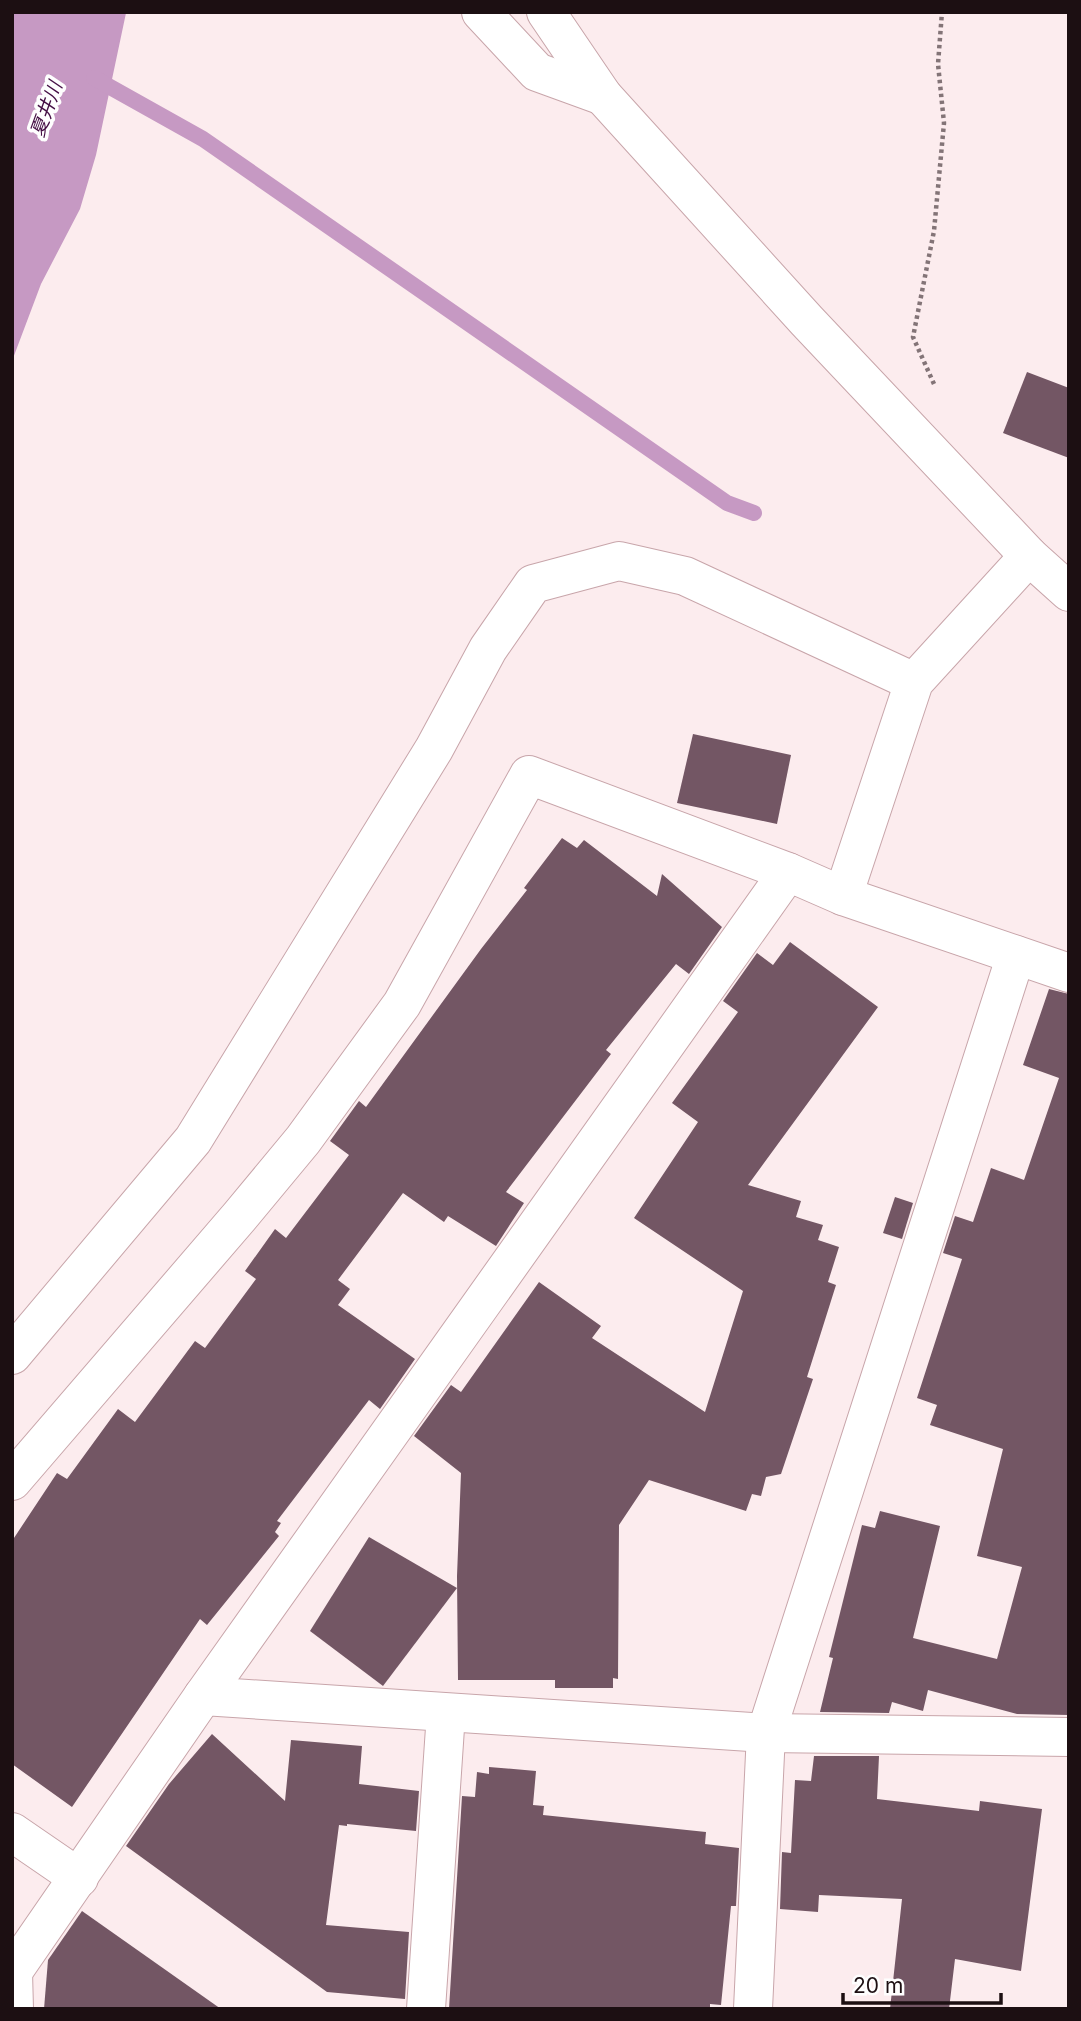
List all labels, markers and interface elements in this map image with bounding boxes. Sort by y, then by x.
water label: 夏井川 [26,77,68,140]
scale bar [843,1962,1000,2006]
text: 20 m [853,1973,903,1998]

